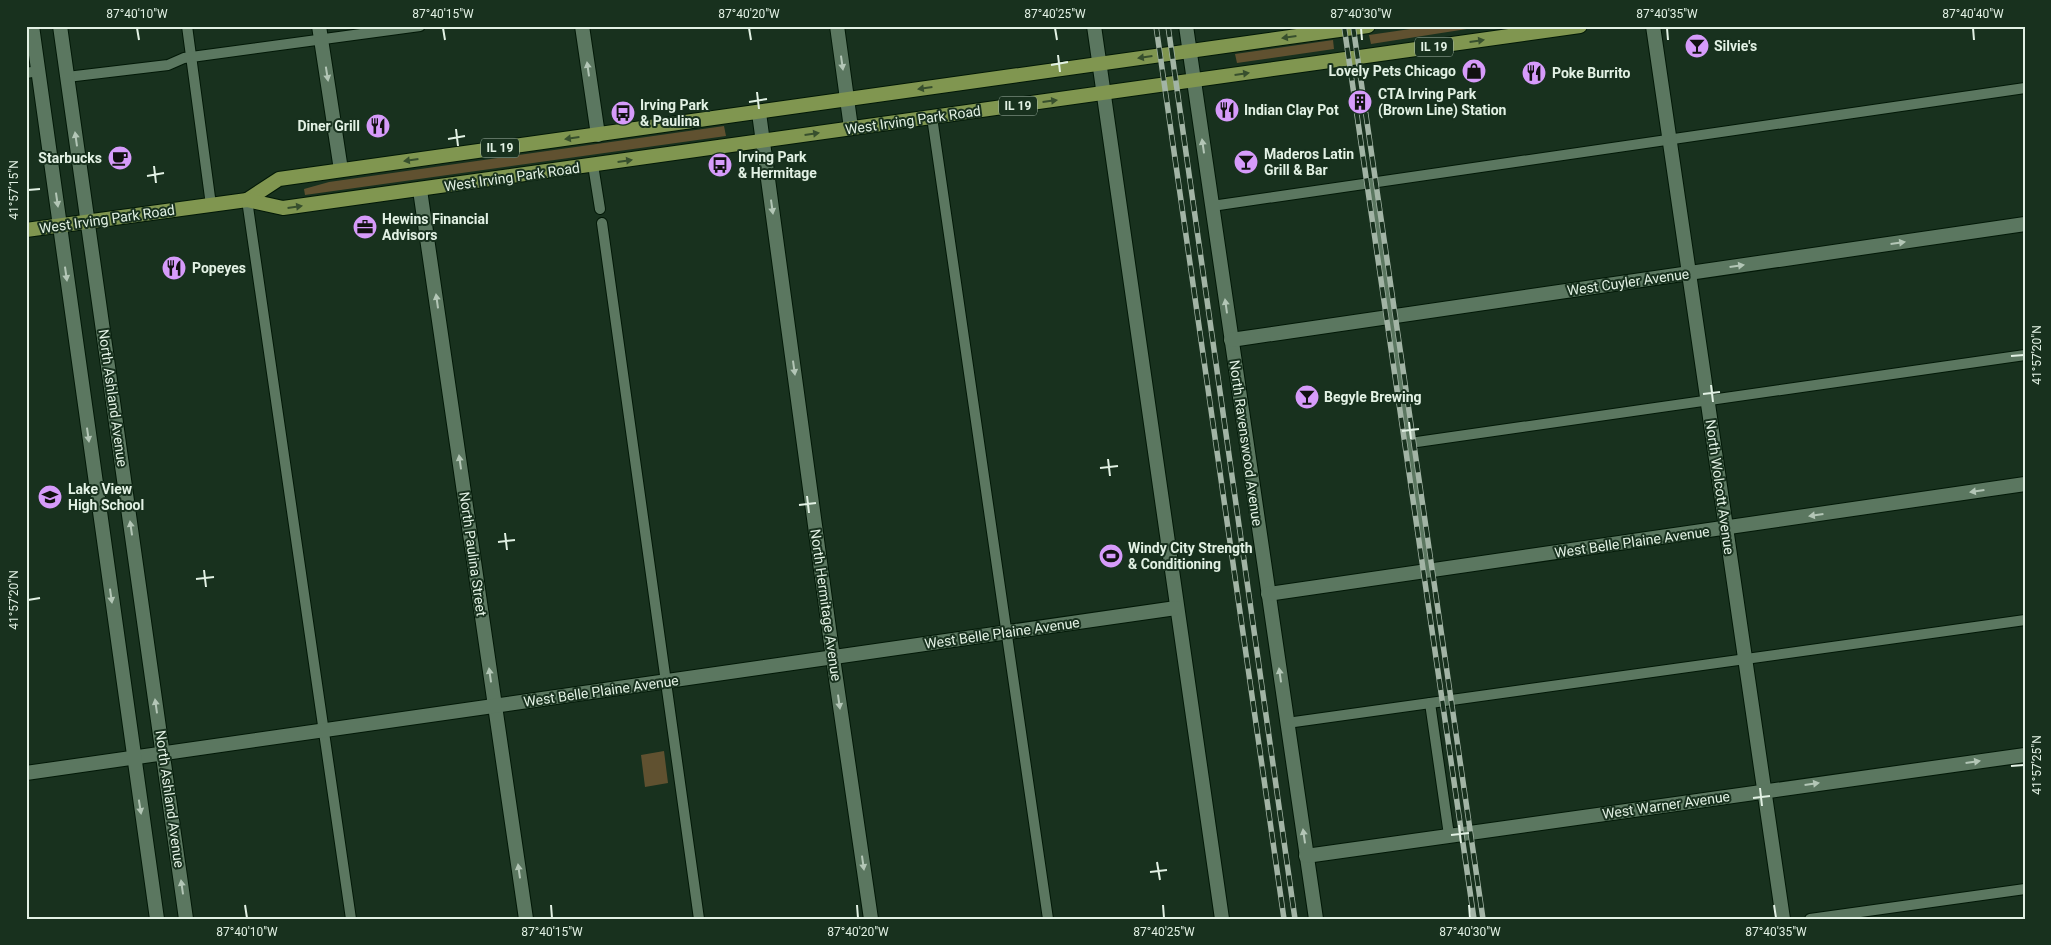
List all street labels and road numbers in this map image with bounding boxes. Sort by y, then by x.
road number: IL 19 [1415,38,1453,56]
road number: IL 19 [999,96,1037,115]
street label: West Irving Park Road [844,103,982,137]
road number: IL 19 [481,138,519,158]
street label: West Irving Park Road [443,160,581,194]
street label: West Irving Park Road [38,202,176,236]
street label: West Cuyler Avenue [1566,266,1690,298]
street label: North Ashland Avenue [95,328,131,468]
street label: North Ravenswood Avenue [1226,359,1266,527]
street label: North Wolcott Avenue [1703,418,1737,556]
street label: North Paulina Street [456,491,490,618]
street label: West Belle Plaine Avenue [1553,523,1711,561]
street label: North Hermitage Avenue [807,528,845,682]
street label: West Belle Plaine Avenue [923,614,1081,652]
street label: West Belle Plaine Avenue [522,672,680,710]
street label: North Ashland Avenue [152,729,188,869]
street label: West Warner Avenue [1601,788,1731,822]

